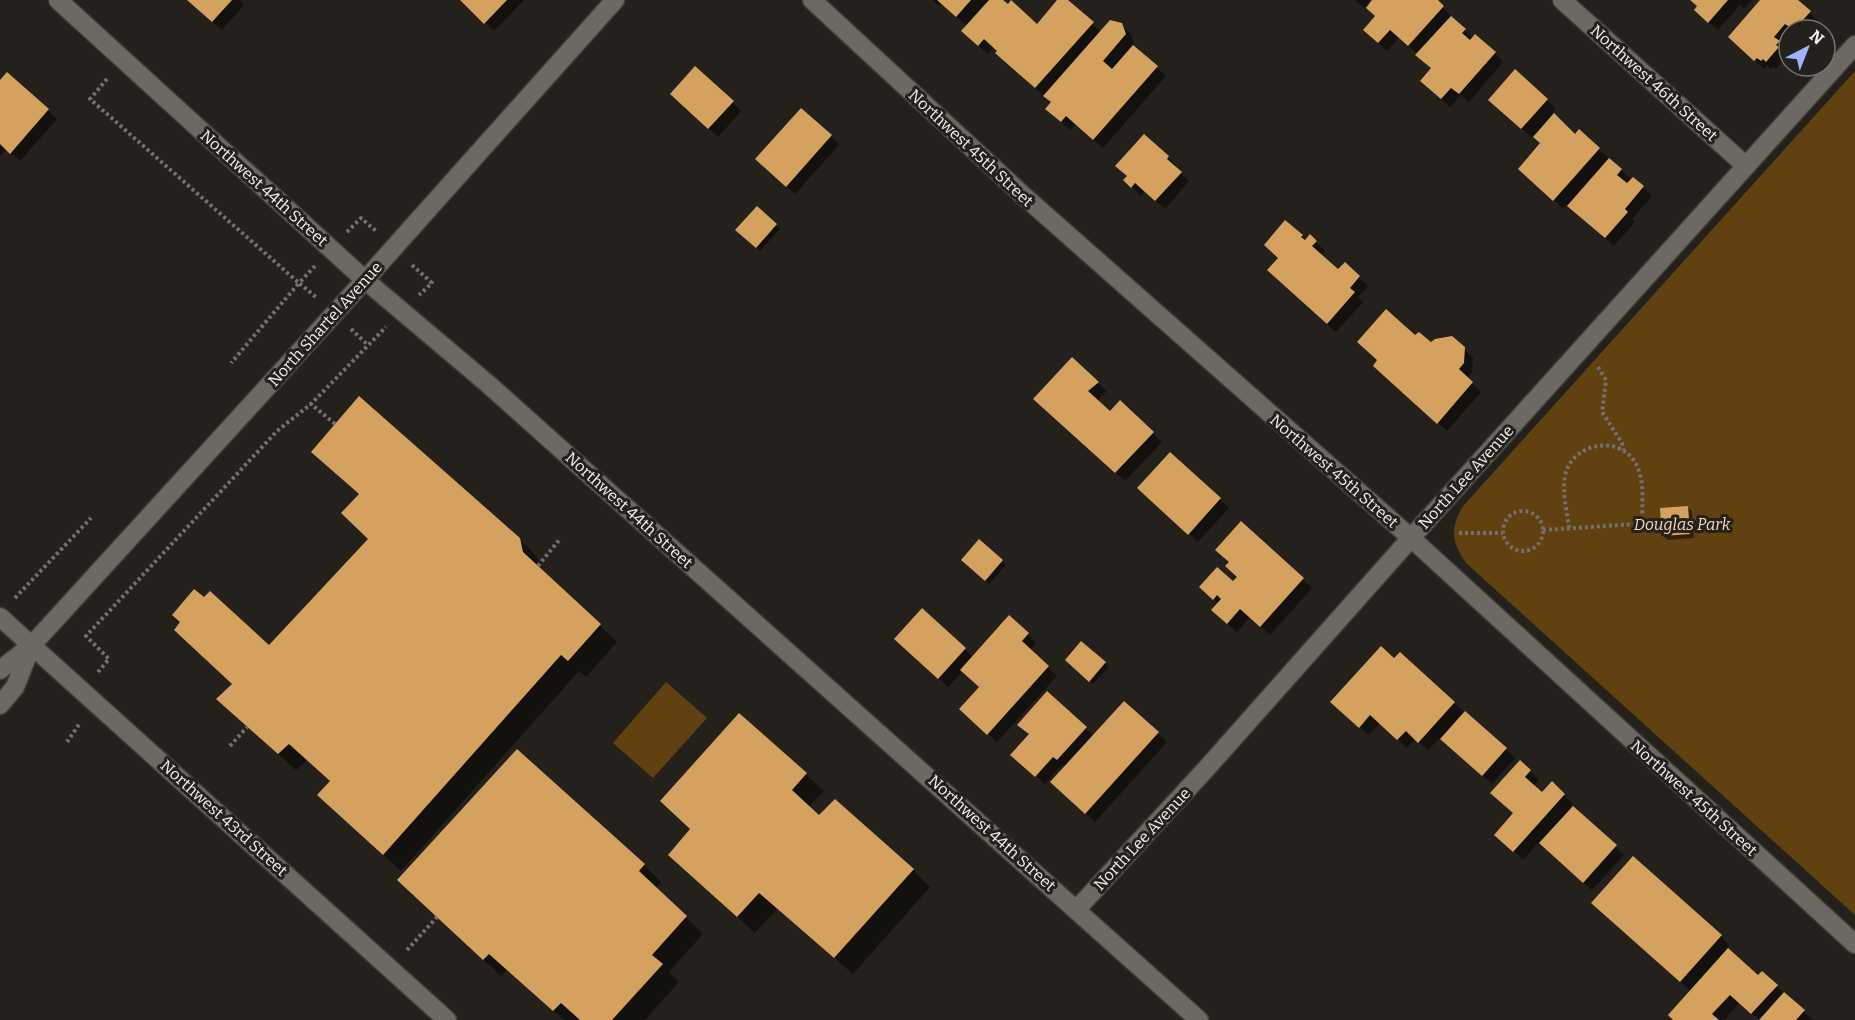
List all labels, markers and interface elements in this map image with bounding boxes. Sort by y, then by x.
north arrow [1777,18,1837,78]
street label: Northwest 46th Street [1587,21,1722,145]
text: N [1806,26,1828,48]
street label: Northwest 45th Street [905,85,1037,211]
street label: Northwest 44th Street [197,126,332,250]
street label: North Shartel Avenue [264,258,386,390]
street label: Northwest 45th Street [1266,410,1402,532]
street label: North Lee Avenue [1414,421,1518,533]
street label: Northwest 44th Street [562,448,697,572]
park label: Douglas Park [1634,515,1731,534]
street label: Northwest 45th Street [1627,736,1761,860]
street label: Northwest 43rd Street [157,756,292,880]
street label: Northwest 44th Street [925,771,1060,895]
street label: North Lee Avenue [1090,784,1194,894]

